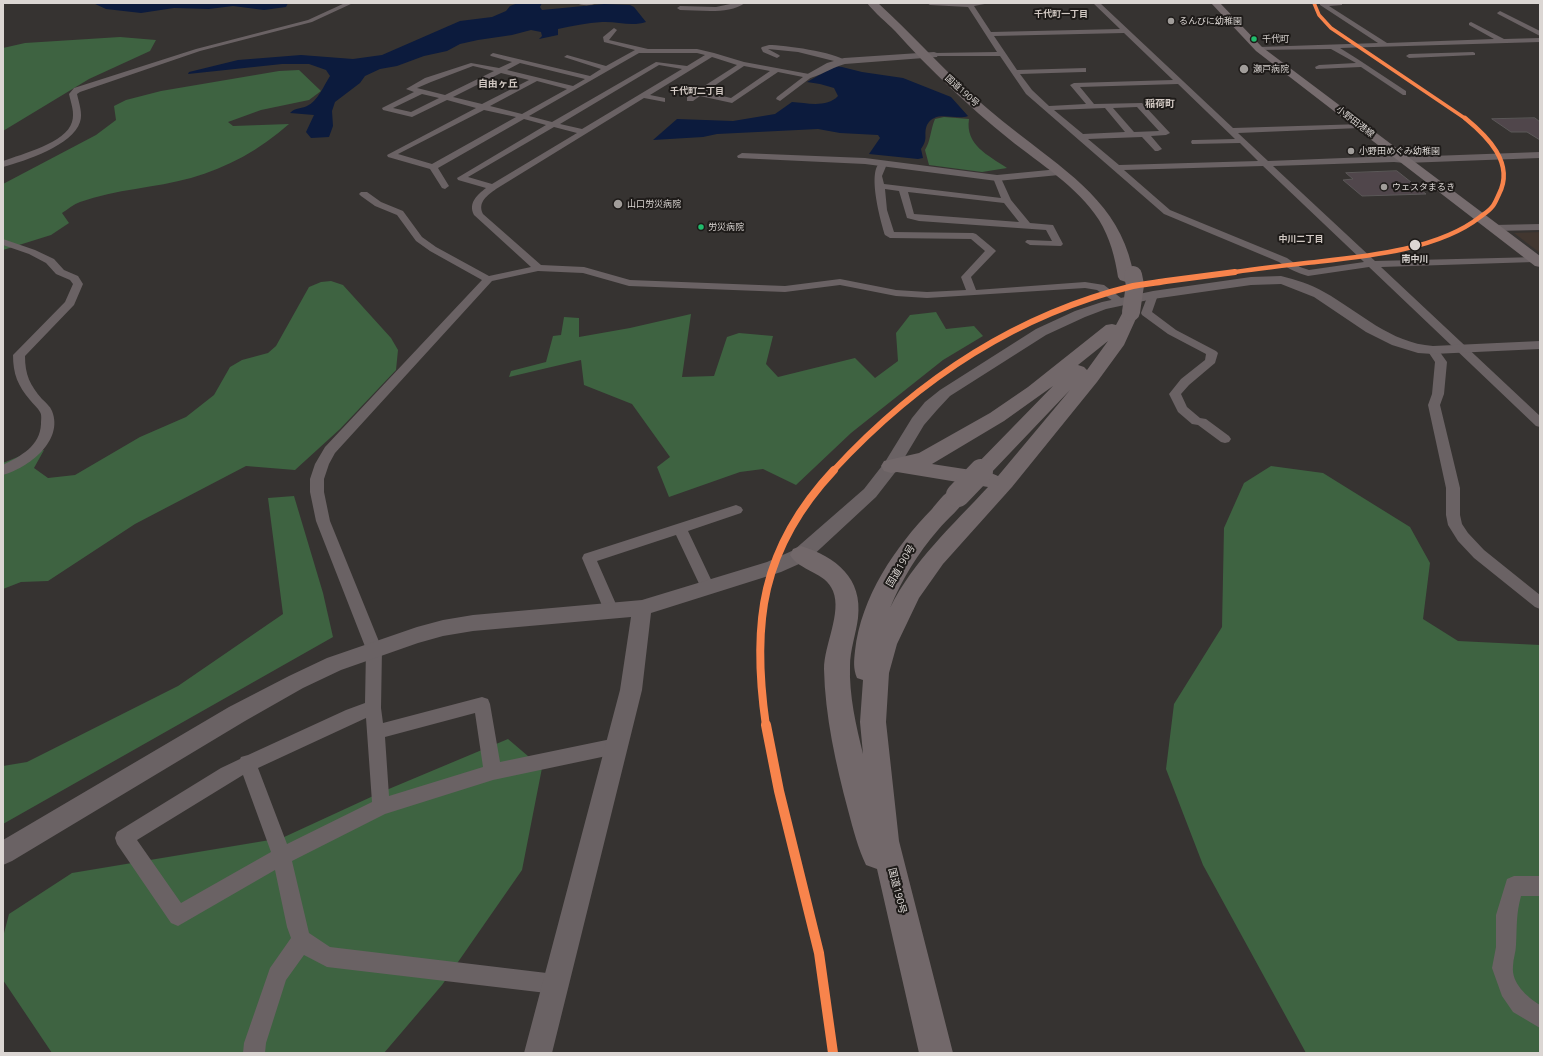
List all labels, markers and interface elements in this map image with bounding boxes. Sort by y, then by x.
district label: 千代町一丁目 [1034,9,1088,19]
marker: るんびに幼稚園 [1166,16,1176,26]
place label: るんびに幼稚園 [1179,16,1242,26]
marker: 千代町 [1249,34,1259,44]
place label: 千代町 [1262,34,1289,44]
marker: 瀬戸病院 [1238,63,1250,75]
place label: 瀬戸病院 [1253,64,1289,74]
street label: 国道190号 [943,73,981,109]
district label: 自由ヶ丘 [478,78,518,90]
district label: 千代町二丁目 [670,86,724,96]
district label: 稲荷町 [1145,98,1175,110]
street label: 小野田港線 [1334,104,1376,140]
marker: 小野田めぐみ幼稚園 [1346,146,1356,156]
place label: 小野田めぐみ幼稚園 [1359,146,1440,156]
marker: ウェスタまるき [1379,182,1389,192]
place label: ウェスタまるき [1392,182,1455,192]
marker: 山口労災病院 [612,198,624,210]
place label: 山口労災病院 [627,199,681,209]
marker: 労災病院 [696,222,706,232]
place label: 労災病院 [708,222,744,232]
district label: 中川二丁目 [1279,234,1323,244]
marker: 南中川 [1408,238,1422,252]
place label: 南中川 [1402,254,1428,264]
street label: 国道190号 [884,543,918,589]
street label: 国道190号 [885,867,909,915]

